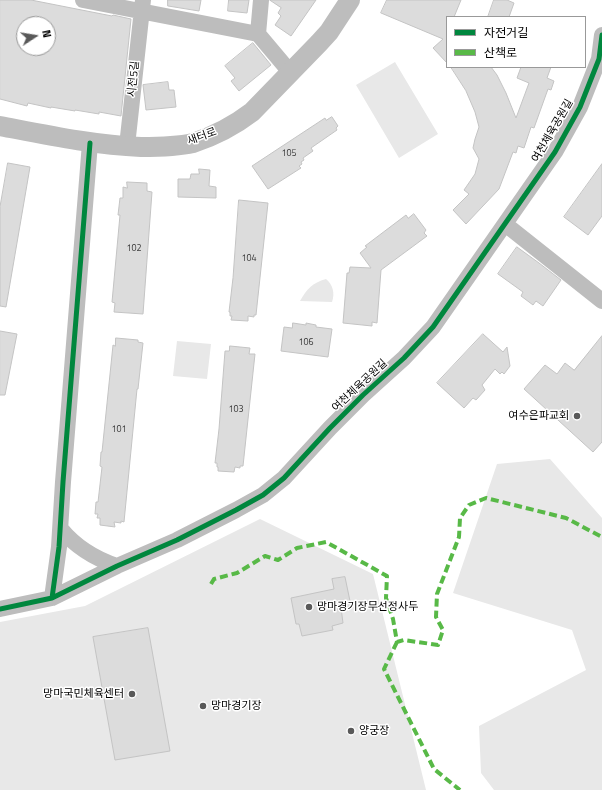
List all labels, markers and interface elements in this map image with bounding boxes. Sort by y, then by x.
north arrow [16,16,56,56]
legend [446,16,586,68]
text: 자전거길 [484,23,528,42]
text: N [38,28,55,39]
text: 산책로 [484,43,517,62]
street label: 시전5길 [126,60,142,98]
street label: 여천체육공원길 [530,97,576,165]
street label: 새터로 [185,126,219,148]
house number: 105 [281,149,297,159]
house number: 102 [126,244,142,254]
house number: 104 [241,254,257,264]
house number: 106 [298,338,314,348]
street label: 여천체육공원길 [330,357,390,415]
house number: 103 [228,405,244,415]
place label: 여수은파교회 [508,409,569,423]
marker: 여수은파교회 [572,411,582,421]
house number: 101 [111,425,127,435]
place label: 망마경기장무선정사두 [317,600,418,614]
marker: 망마경기장무선정사두 [304,602,314,612]
place label: 망마국민체육센터 [43,687,124,701]
marker: 망마국민체육센터 [127,689,137,699]
place label: 망마경기장 [211,699,262,713]
marker: 망마경기장 [198,701,208,711]
place label: 양궁장 [359,724,389,738]
marker: 양궁장 [346,726,356,736]

